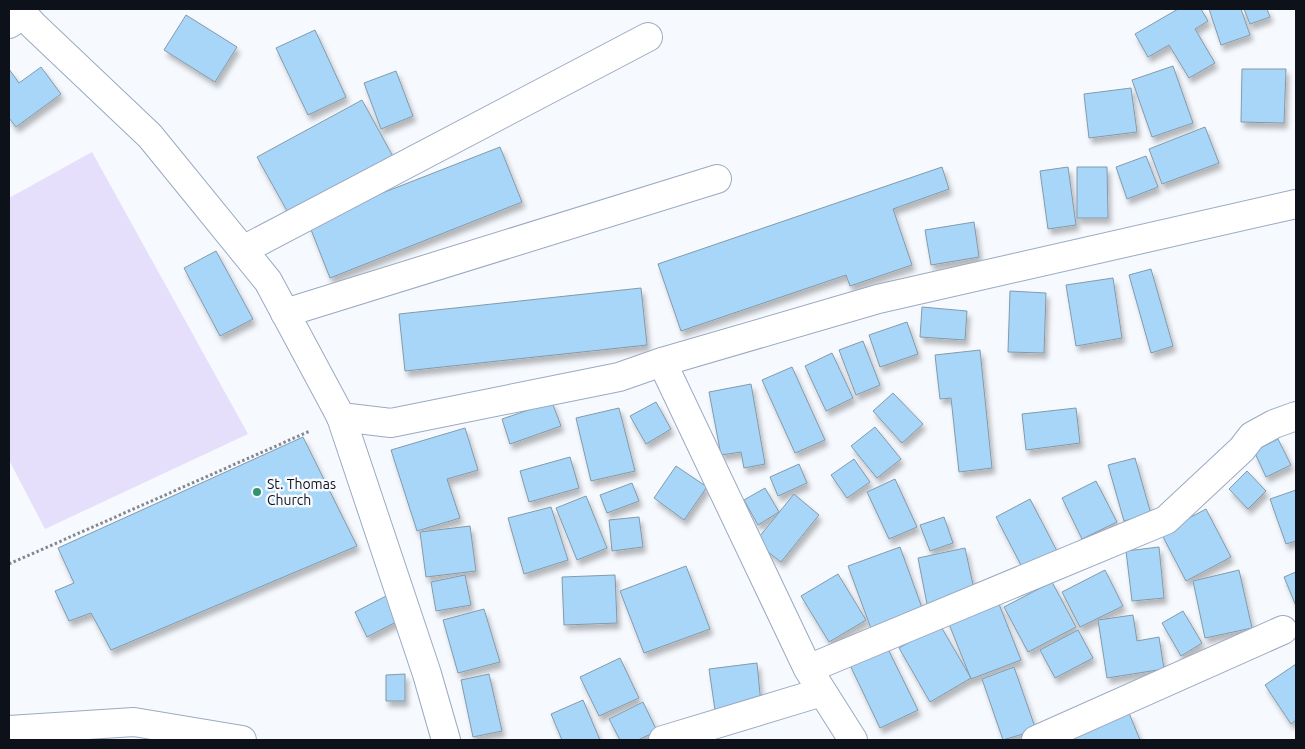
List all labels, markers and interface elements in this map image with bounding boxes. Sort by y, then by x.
place label: St. Thomas Church [267,476,336,508]
marker: St. Thomas Church [251,486,263,498]

